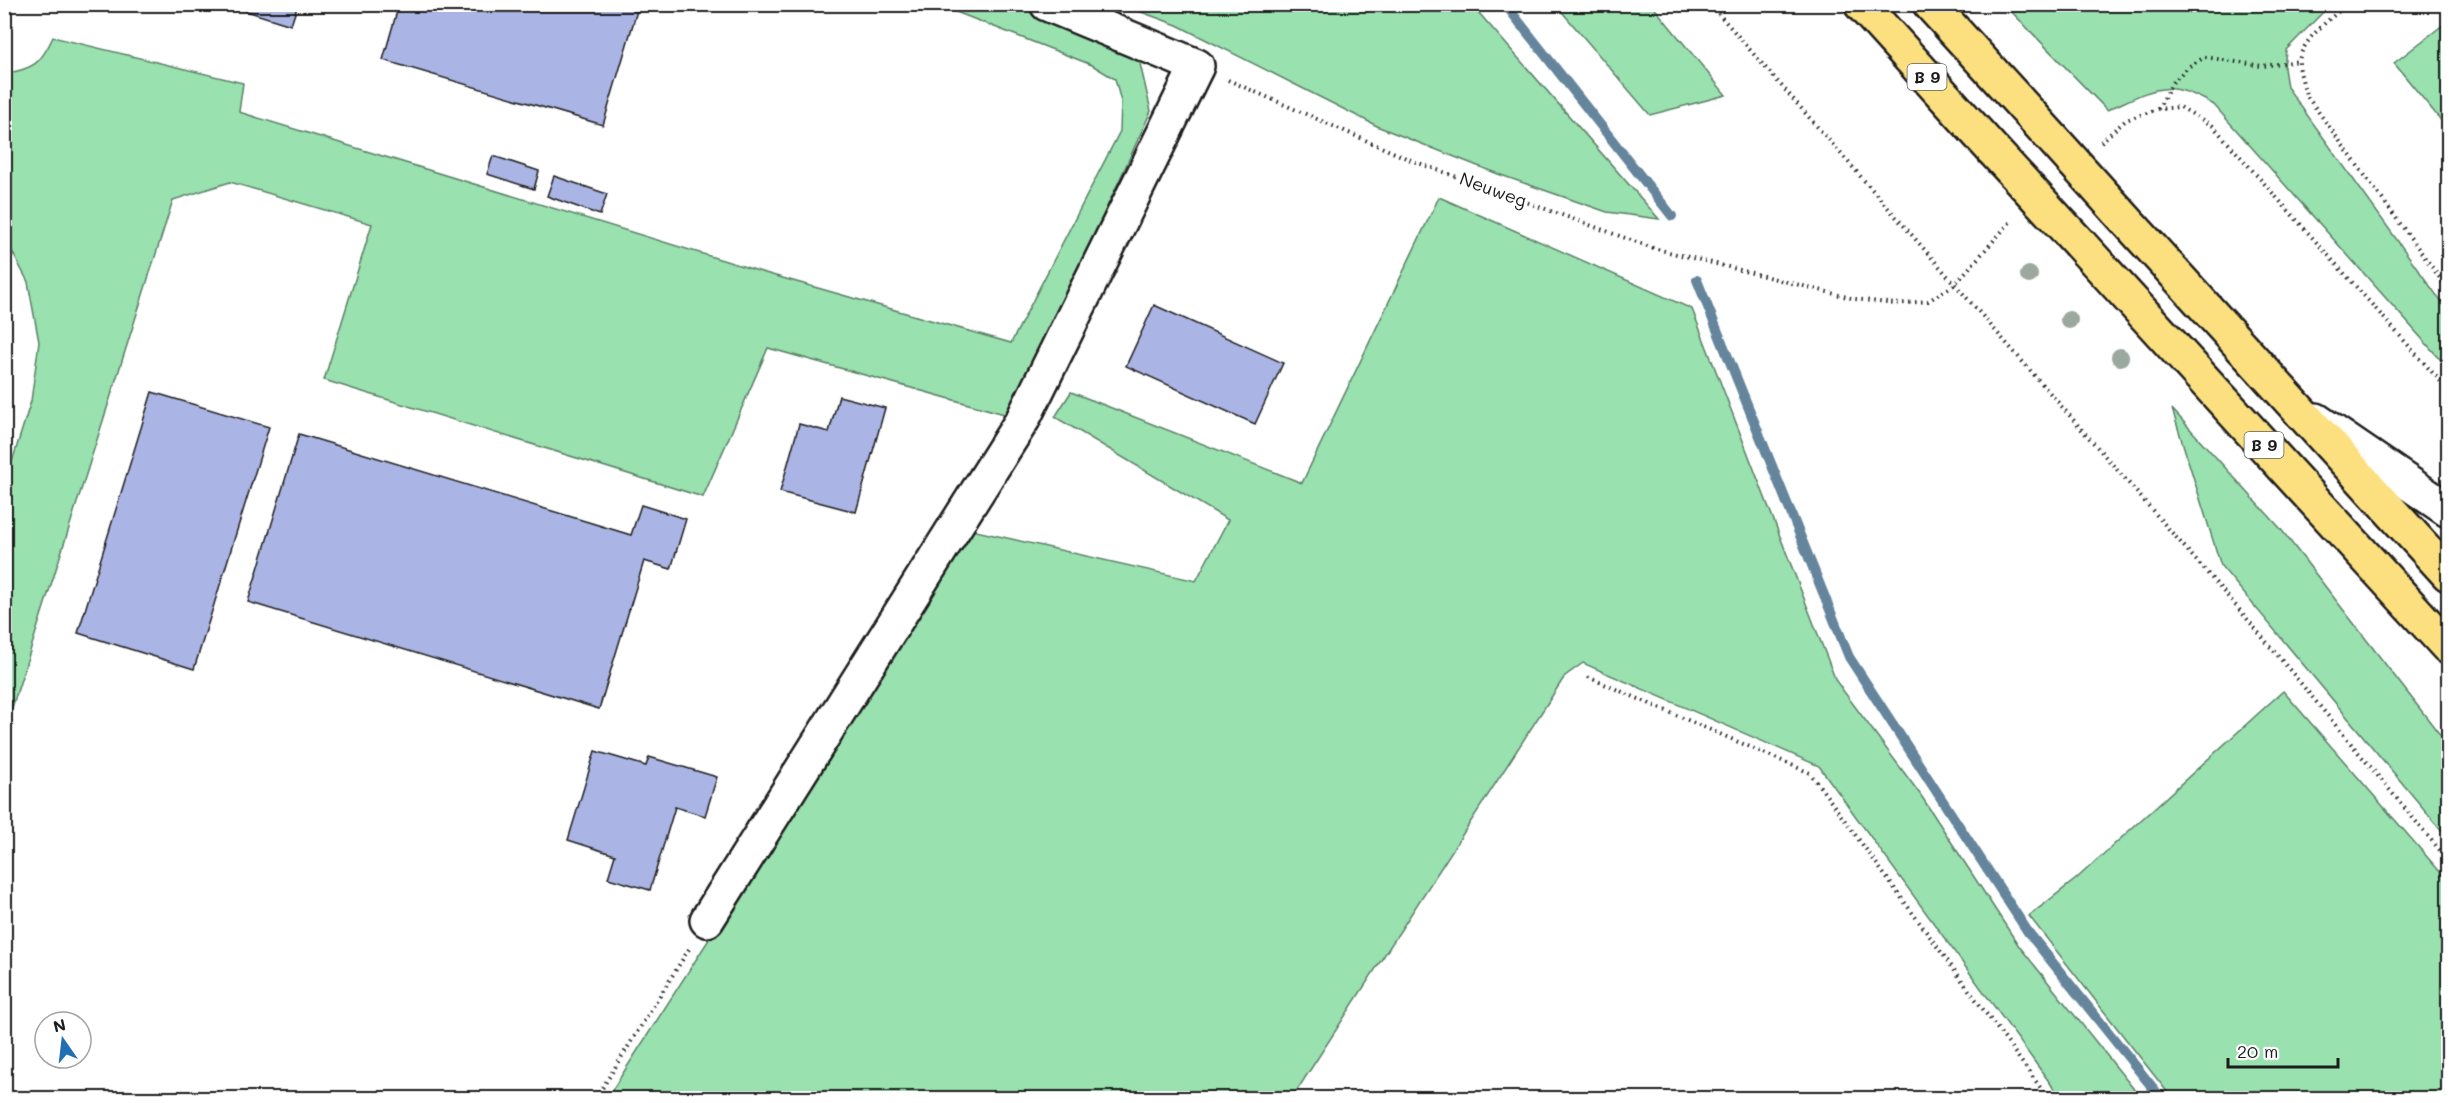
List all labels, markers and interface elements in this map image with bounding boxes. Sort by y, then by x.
road number: B 9 [1908,64,1946,90]
street label: Neuweg [1456,166,1530,212]
road number: B 9 [2244,432,2284,458]
north arrow [33,1010,93,1070]
text: N [51,1013,68,1037]
scale bar [2228,1031,2338,1069]
text: 20 m [2237,1039,2278,1063]

